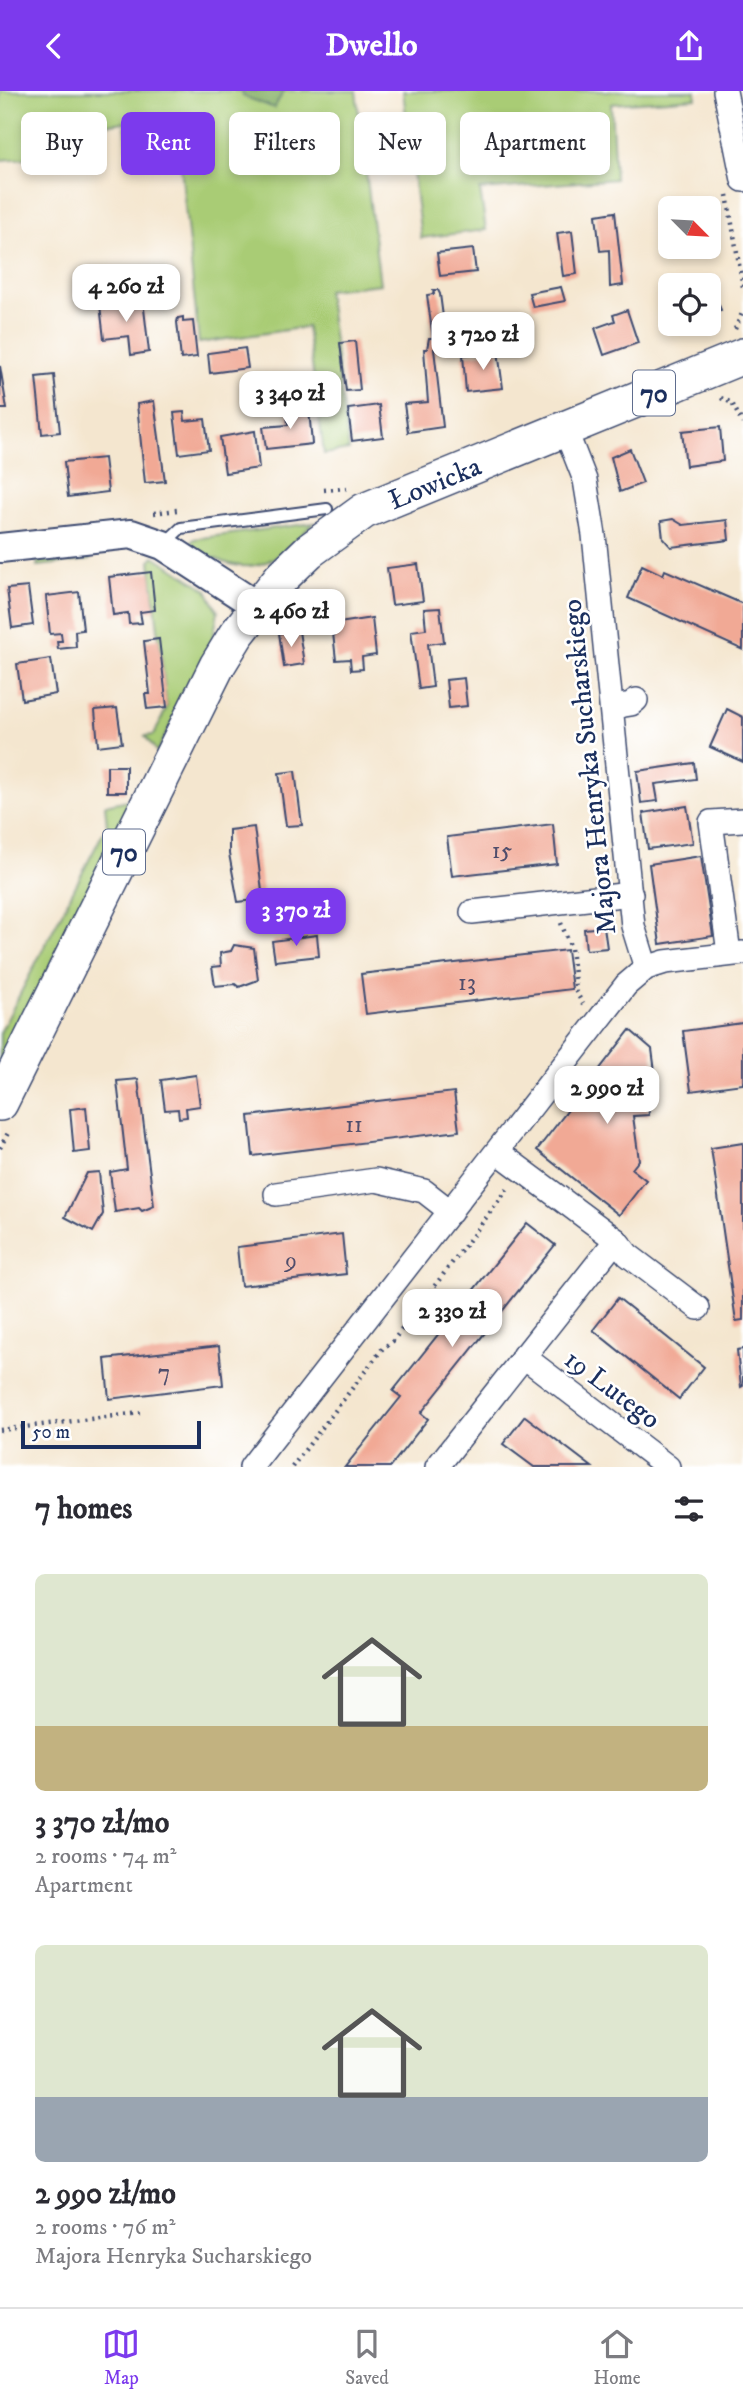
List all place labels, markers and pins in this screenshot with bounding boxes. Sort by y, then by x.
pin: 4 260 zł [54,265,198,324]
pin: 3 720 zł [411,313,555,372]
pin: 3 340 zł [218,371,362,431]
pin: 2 460 zł [219,589,363,649]
pin: 3 370 zł [224,889,368,948]
pin: 2 990 zł [535,1067,679,1126]
pin: 2 330 zł [380,1289,524,1349]

